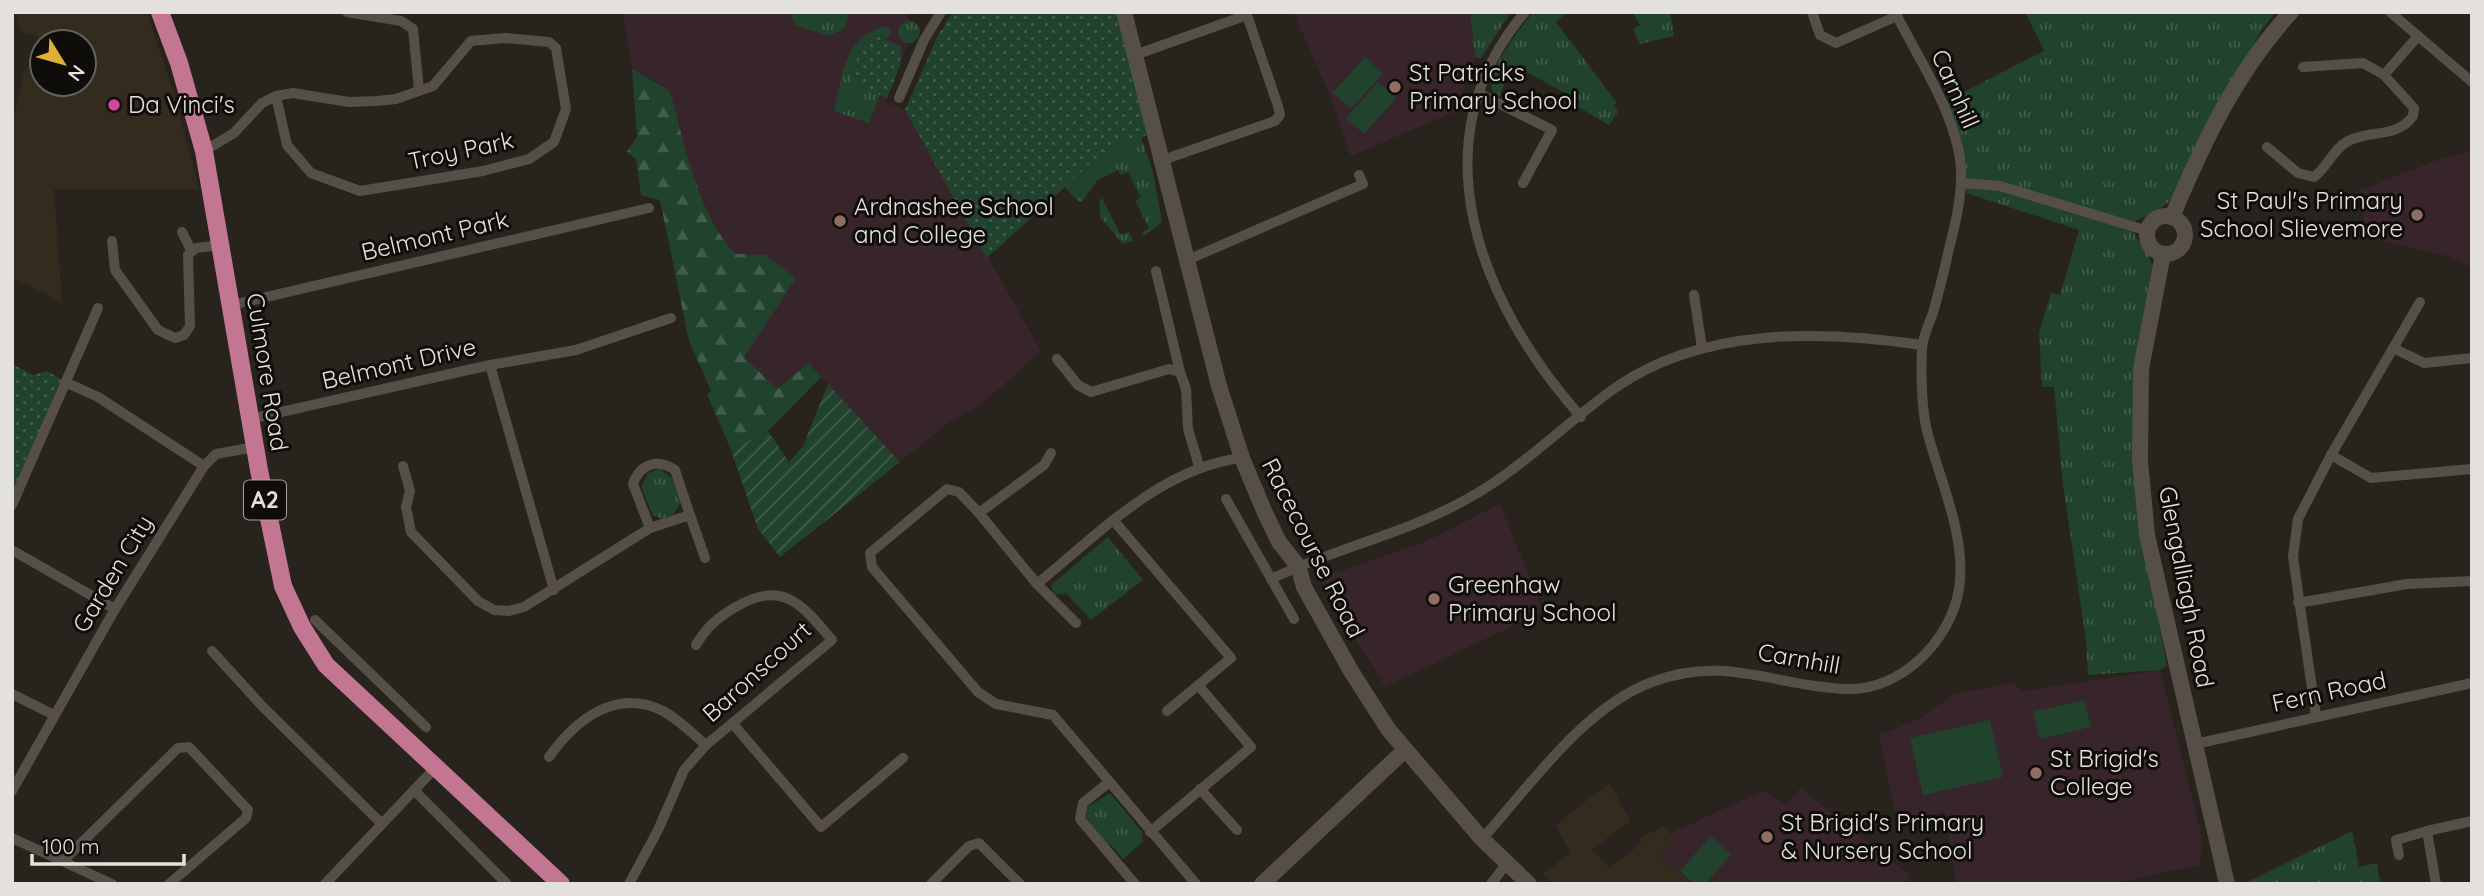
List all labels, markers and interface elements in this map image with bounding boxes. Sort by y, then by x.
north arrow [28,28,98,98]
street label: Carnhill [1925,45,1987,133]
place label: St Patricks Primary School [1409,57,1578,115]
text: N [63,60,90,86]
marker: St Patricks Primary School [1387,79,1403,95]
place label: Da Vinci's [128,89,235,119]
marker: Da Vinci's [106,97,122,113]
street label: Troy Park [405,124,516,176]
place label: St Paul's Primary School Slievemore [2200,185,2403,243]
place label: Ardnashee School and College [854,191,1054,249]
street label: Belmont Park [358,203,511,267]
marker: St Paul's Primary School Slievemore [2409,207,2425,223]
marker: Ardnashee School and College [832,213,848,229]
street label: Culmore Road [241,291,295,453]
street label: Belmont Drive [319,331,479,395]
street label: Racecourse Road [1256,453,1372,642]
road number: A2 [244,480,286,520]
street label: Glengalliagh Road [2153,484,2221,690]
street label: Garden City [65,509,159,638]
place label: Greenhaw Primary School [1448,569,1617,627]
marker: Greenhaw Primary School [1426,591,1442,607]
street label: Baronscourt [696,614,817,728]
street label: Carnhill [1756,636,1843,680]
street label: Fern Road [2269,664,2389,718]
place label: St Brigid's College [2050,743,2159,801]
marker: St Brigid's College [2028,765,2044,781]
place label: St Brigid's Primary & Nursery School [1781,807,1984,865]
scale bar [32,822,184,866]
marker: St Brigid's Primary & Nursery School [1759,829,1775,845]
text: 100 m [42,833,100,859]

